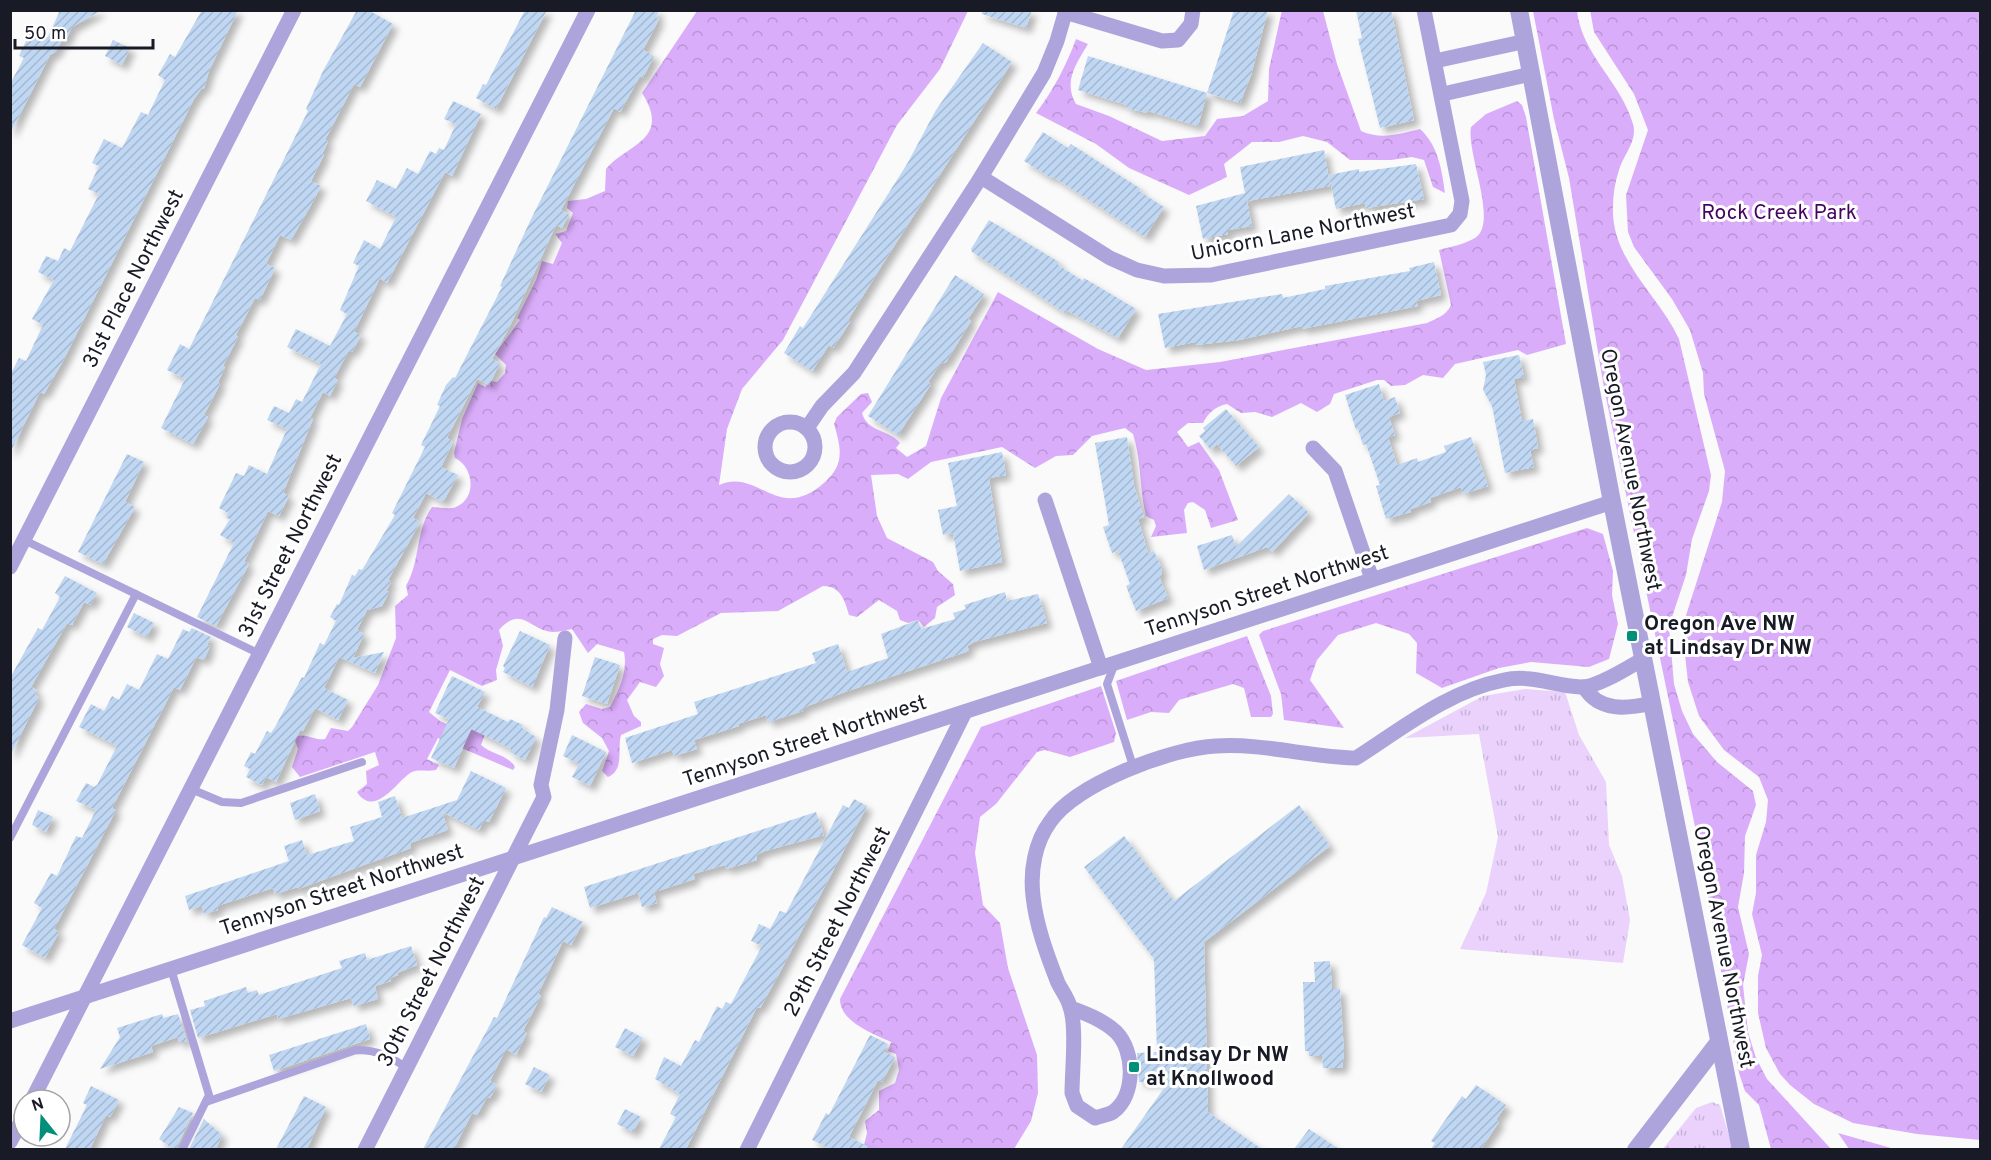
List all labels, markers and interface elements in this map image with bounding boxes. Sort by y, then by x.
scale bar [15,12,153,50]
text: 50 m [24,23,66,46]
street label: 31st Place Northwest [77,185,191,373]
street label: Unicorn Lane Northwest [1189,198,1417,268]
park label: Rock Creek Park [1701,200,1857,227]
street label: Oregon Avenue Northwest [1593,346,1667,594]
street label: 31st Street Northwest [233,449,349,643]
street label: Tennyson Street Northwest [1142,540,1392,644]
place label: Oregon Ave NW at Lindsay Dr NW [1644,611,1812,662]
marker: Oregon Ave NW at Lindsay Dr NW [1625,629,1639,643]
street label: Tennyson Street Northwest [680,690,930,794]
street label: 29th Street Northwest [778,822,898,1022]
street label: Oregon Avenue Northwest [1686,823,1760,1071]
street label: Tennyson Street Northwest [217,839,467,943]
street label: 30th Street Northwest [372,872,492,1072]
place label: Lindsay Dr NW at Knollwood [1146,1042,1289,1093]
marker: Lindsay Dr NW at Knollwood [1127,1060,1141,1074]
north arrow [12,1088,72,1148]
text: N [29,1094,47,1117]

